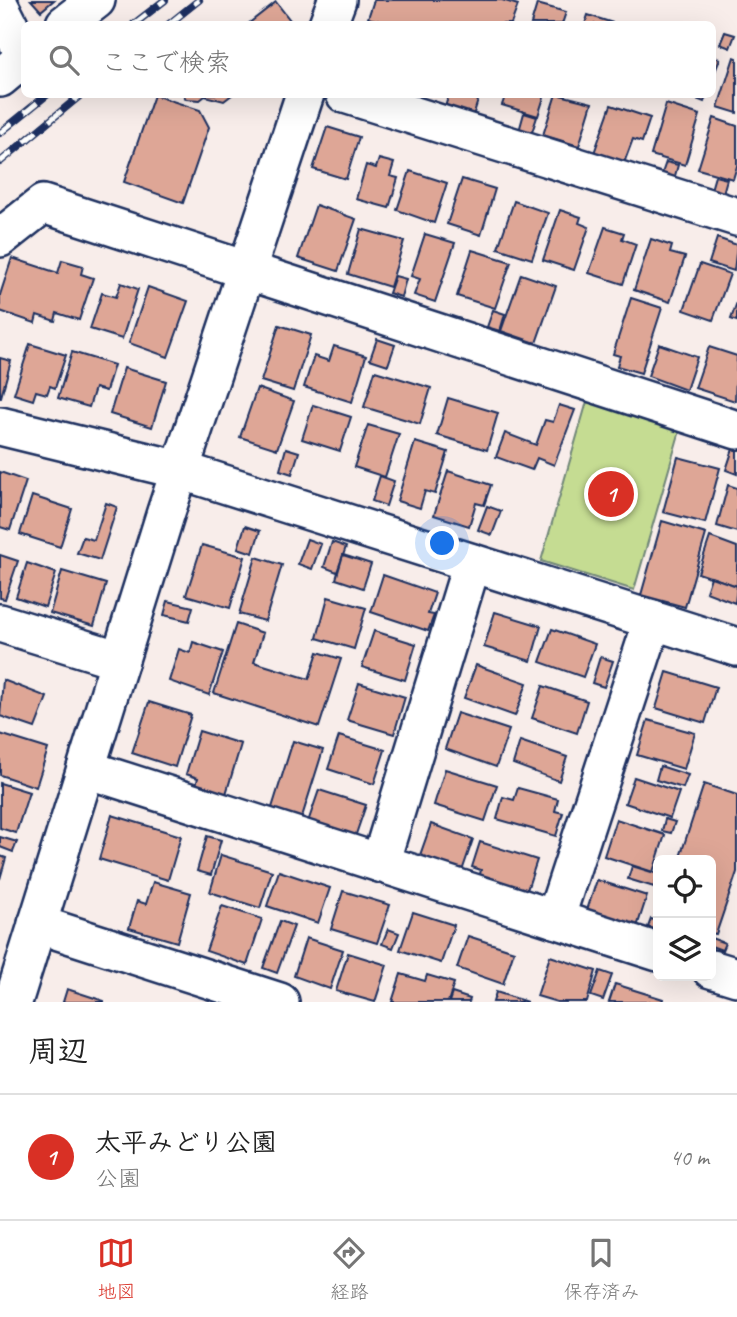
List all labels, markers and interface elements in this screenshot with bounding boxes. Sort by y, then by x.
search box [21,21,716,98]
icon: search [45,41,83,79]
text: ここで検索 [101,46,231,79]
pin: 1 [588,468,634,520]
your location [425,526,459,560]
map controls [653,855,716,981]
button: locate [653,855,716,918]
button: layers [653,918,716,981]
text: 周辺 [28,1032,88,1070]
text: 太平みどり公園 [95,1126,277,1159]
text: 1 [46,1143,56,1172]
text: 40 m [670,1143,709,1172]
text: 公園 [95,1164,141,1193]
tab: 地図 [97,1234,136,1304]
tab: 経路 [330,1234,369,1304]
tab: 保存済み [563,1234,640,1304]

